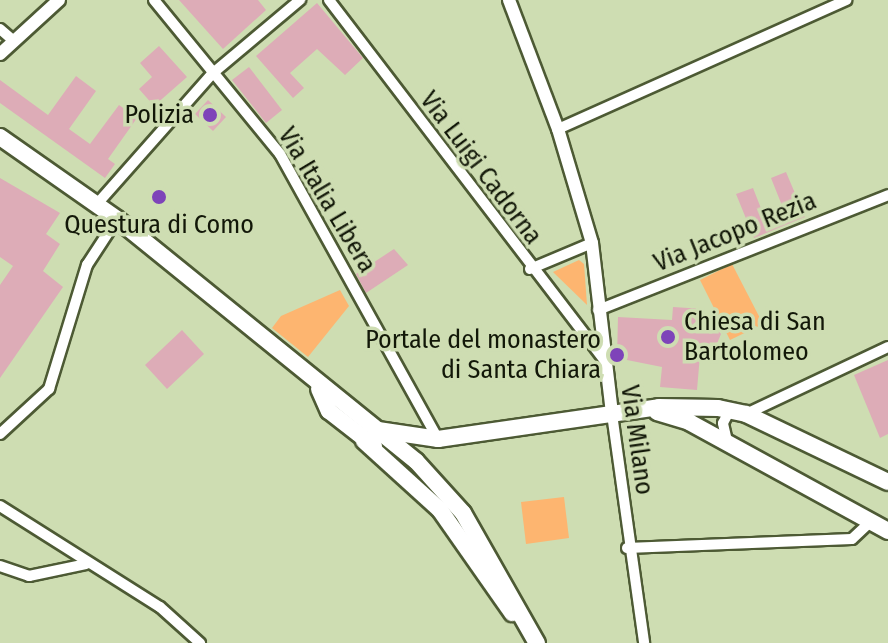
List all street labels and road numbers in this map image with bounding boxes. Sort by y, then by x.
street label: Via Luigi Cadorna [413,85,549,251]
street label: Via Italia Libera [271,122,383,278]
street label: Via Jacopo Rezia [649,185,821,279]
street label: Via Milano [614,383,660,497]

